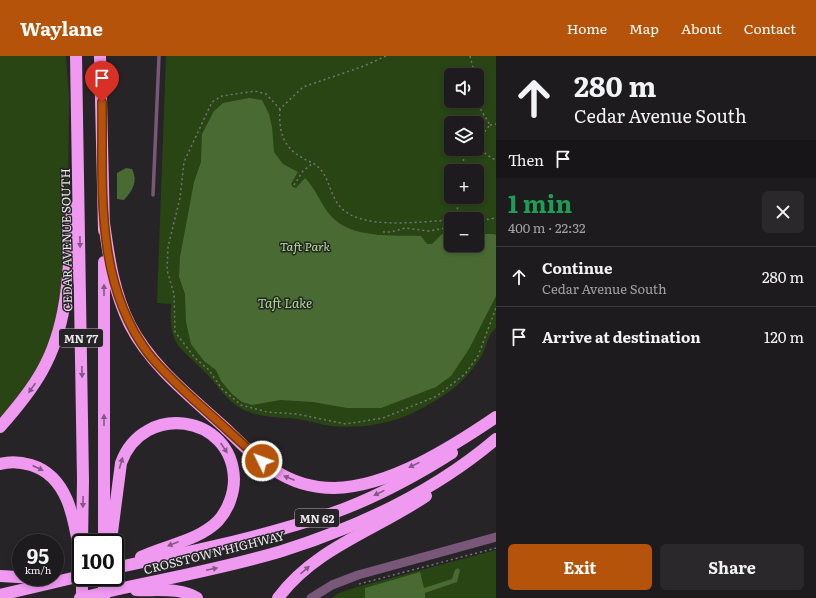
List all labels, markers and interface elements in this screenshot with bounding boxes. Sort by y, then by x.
text: Waylane [20,14,103,42]
text: Home [567,18,607,38]
text: Map [629,18,659,38]
text: About [681,18,722,38]
text: Contact [744,18,796,38]
pin [85,61,119,102]
text: 280 m [574,64,656,106]
icon: arrive [91,67,113,89]
map controls [444,68,484,252]
button: sound [444,68,484,108]
icon: ahead [508,72,560,124]
text: Cedar Avenue South [574,102,747,129]
button: layers [444,116,484,156]
text: Then [508,148,544,171]
icon: arrive [552,148,574,170]
button: + [444,164,484,204]
street label: CEDAR AVENUE SOUTH [56,168,76,312]
text: 1 min [508,185,572,220]
button: close [762,191,804,233]
button: − [444,212,484,252]
text: 400 m · 22:32 [508,218,586,237]
one-way arrow [77,236,83,249]
park label: Taft Park [280,237,330,255]
text: Continue [542,256,612,279]
text: 280 m [762,265,804,288]
icon: ahead [508,266,530,288]
text: Cedar Avenue South [542,279,667,298]
one-way arrow [101,283,107,296]
water label: Taft Lake [258,293,312,312]
text: Arrive at destination [542,325,701,348]
text: 120 m [764,325,804,348]
icon: arrive [508,326,530,348]
road number: MN 77 [59,329,103,347]
one-way arrow [79,366,85,379]
one-way arrow [28,383,36,393]
one-way arrow [101,413,107,426]
position arrow [241,440,283,482]
one-way arrow [220,443,228,453]
one-way arrow [119,457,125,469]
one-way arrow [408,461,419,468]
one-way arrow [32,465,43,471]
one-way arrow [284,475,295,481]
one-way arrow [373,490,384,496]
one-way arrow [80,496,86,509]
road number: MN 62 [295,509,339,527]
street label: CROSSTOWN HIGHWAY [141,526,287,578]
speed limit sign: 100 [72,534,124,586]
text: 95 [27,540,49,570]
one-way arrow [166,541,178,547]
button: Exit [508,544,652,590]
button: Share [660,544,804,590]
text: km/h [25,562,51,577]
one-way arrow [206,565,218,571]
one-way arrow [299,565,310,574]

